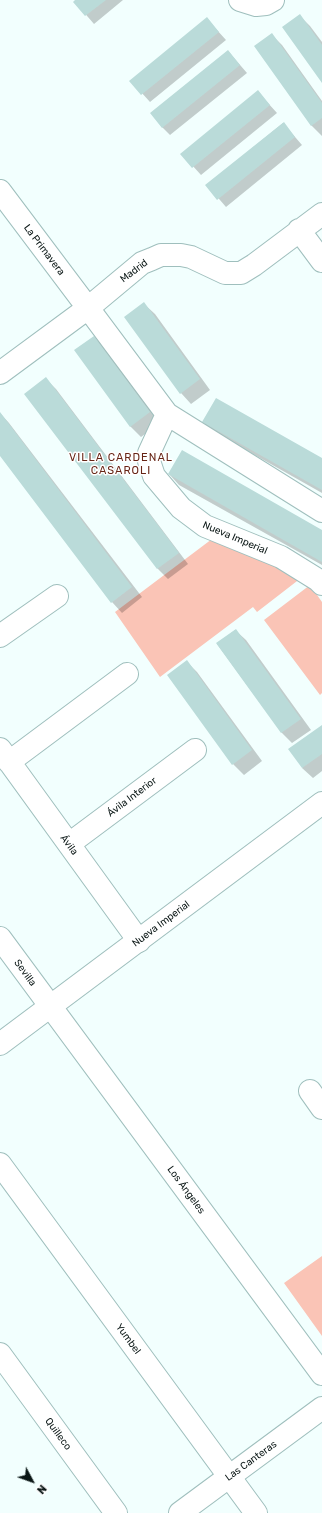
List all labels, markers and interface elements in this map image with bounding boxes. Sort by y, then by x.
street label: La Primavera [21,222,67,278]
street label: Madrid [118,257,150,285]
district label: VILLA CARDENAL CASAROLI [69,451,173,477]
street label: Nueva Imperial [201,519,269,557]
street label: Ávila Interior [105,775,159,819]
street label: Ávila [58,832,80,858]
street label: Nueva Imperial [130,898,192,950]
street label: Sevilla [11,957,39,989]
street label: Los Ángeles [165,1164,207,1216]
street label: Yumbel [113,1321,143,1357]
street label: Quilleco [42,1416,74,1452]
street label: Las Canteras [223,1438,279,1484]
north arrow [12,1461,52,1501]
text: N [34,1482,49,1496]

